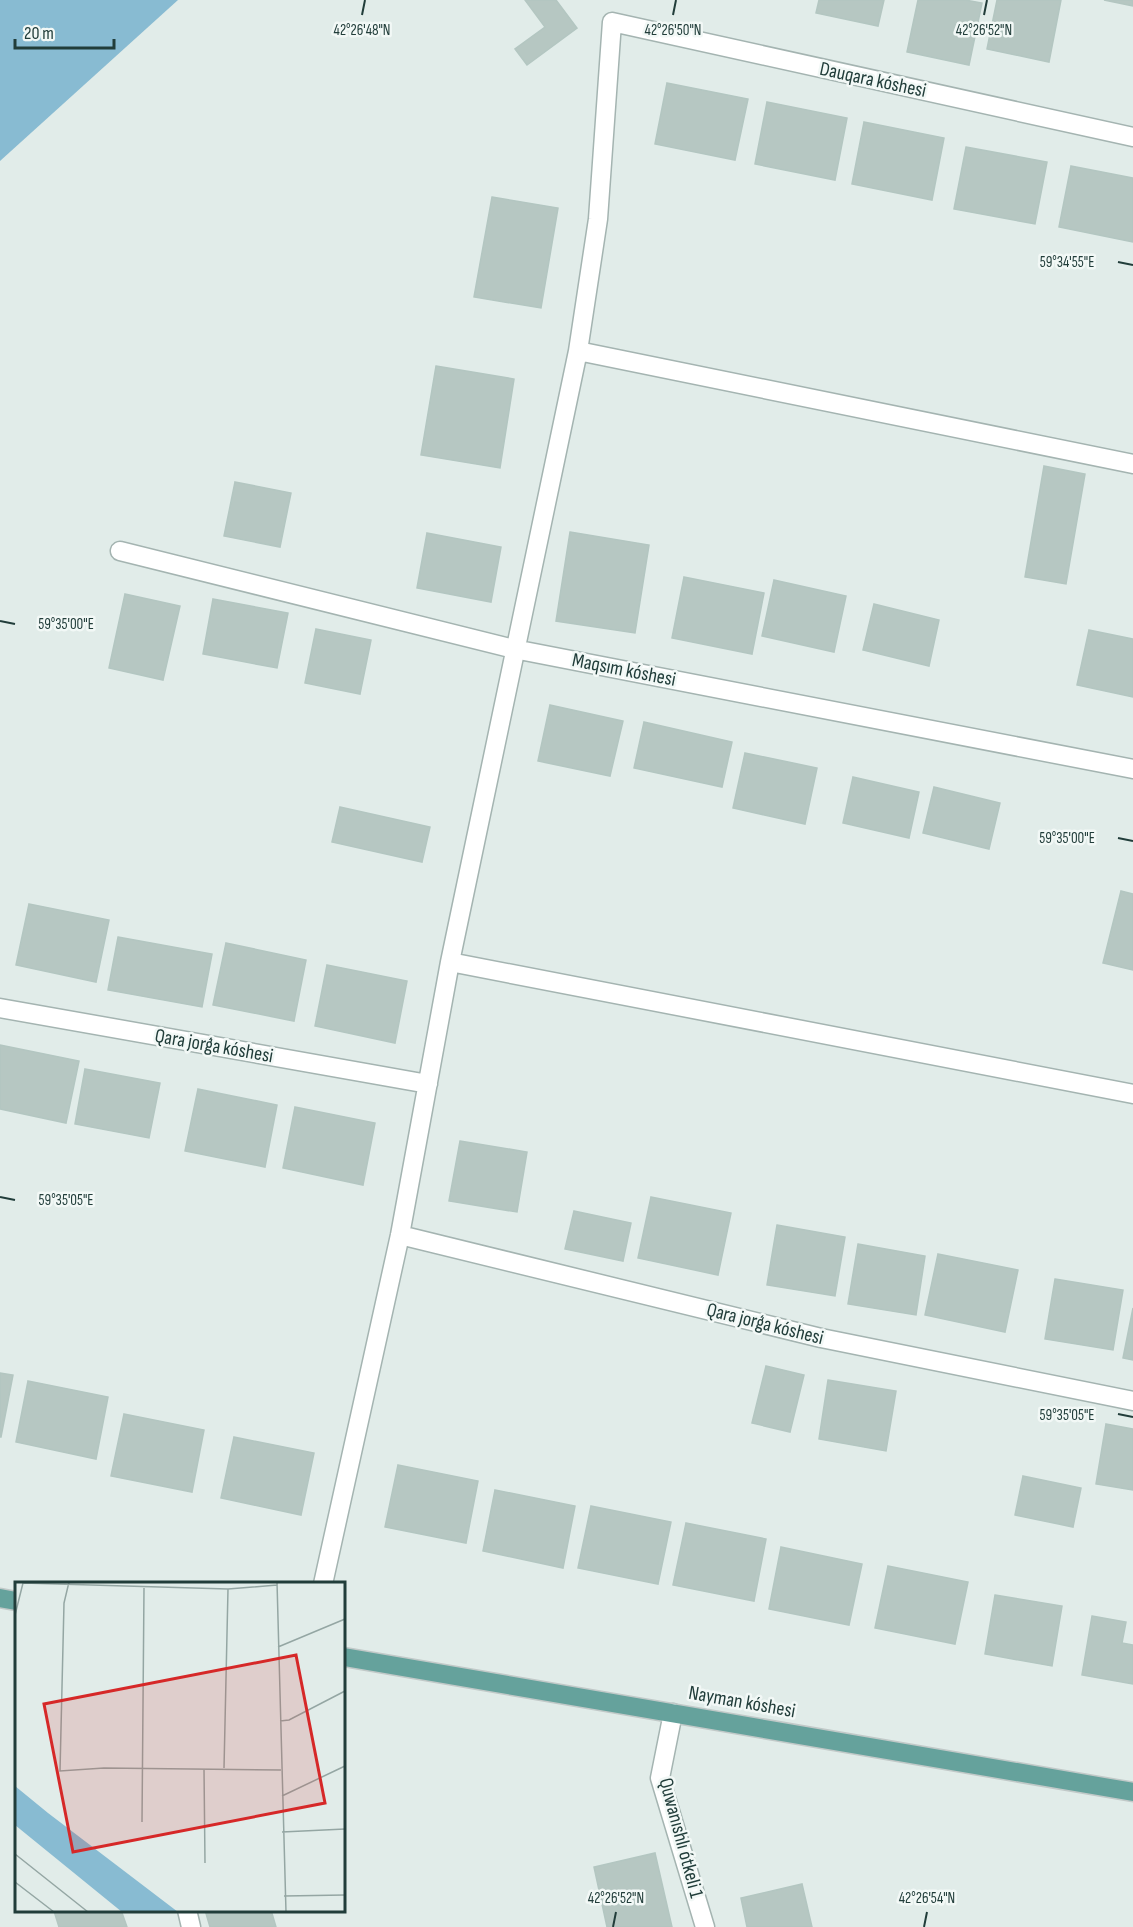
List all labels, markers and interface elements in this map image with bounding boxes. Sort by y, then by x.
scale bar [15,12,114,50]
text: 42°26'48"N [334,21,390,40]
text: 42°26'50"N [645,21,701,40]
text: 42°26'52"N [956,21,1012,40]
text: 20 m [24,23,54,44]
street label: Dauqara kóshesi [817,57,929,103]
text: 59°34'55"E [1040,253,1094,272]
text: 59°35'00"E [38,615,94,634]
street label: Maqsım kóshesi [570,648,678,692]
text: 59°35'00"E [1039,829,1095,848]
street label: Qara jorǵa kóshesi [153,1024,275,1068]
text: 59°35'05"E [38,1191,94,1210]
street label: Qara jorǵa kóshesi [704,1298,826,1350]
text: 59°35'05"E [1039,1406,1095,1425]
inset map [15,1582,345,1912]
street label: Nayman kóshesi [687,1681,797,1723]
street label: Quwanıshlı ótkeli 1 [653,1775,709,1901]
text: 42°26'52"N [588,1889,644,1908]
text: 42°26'54"N [899,1889,955,1908]

